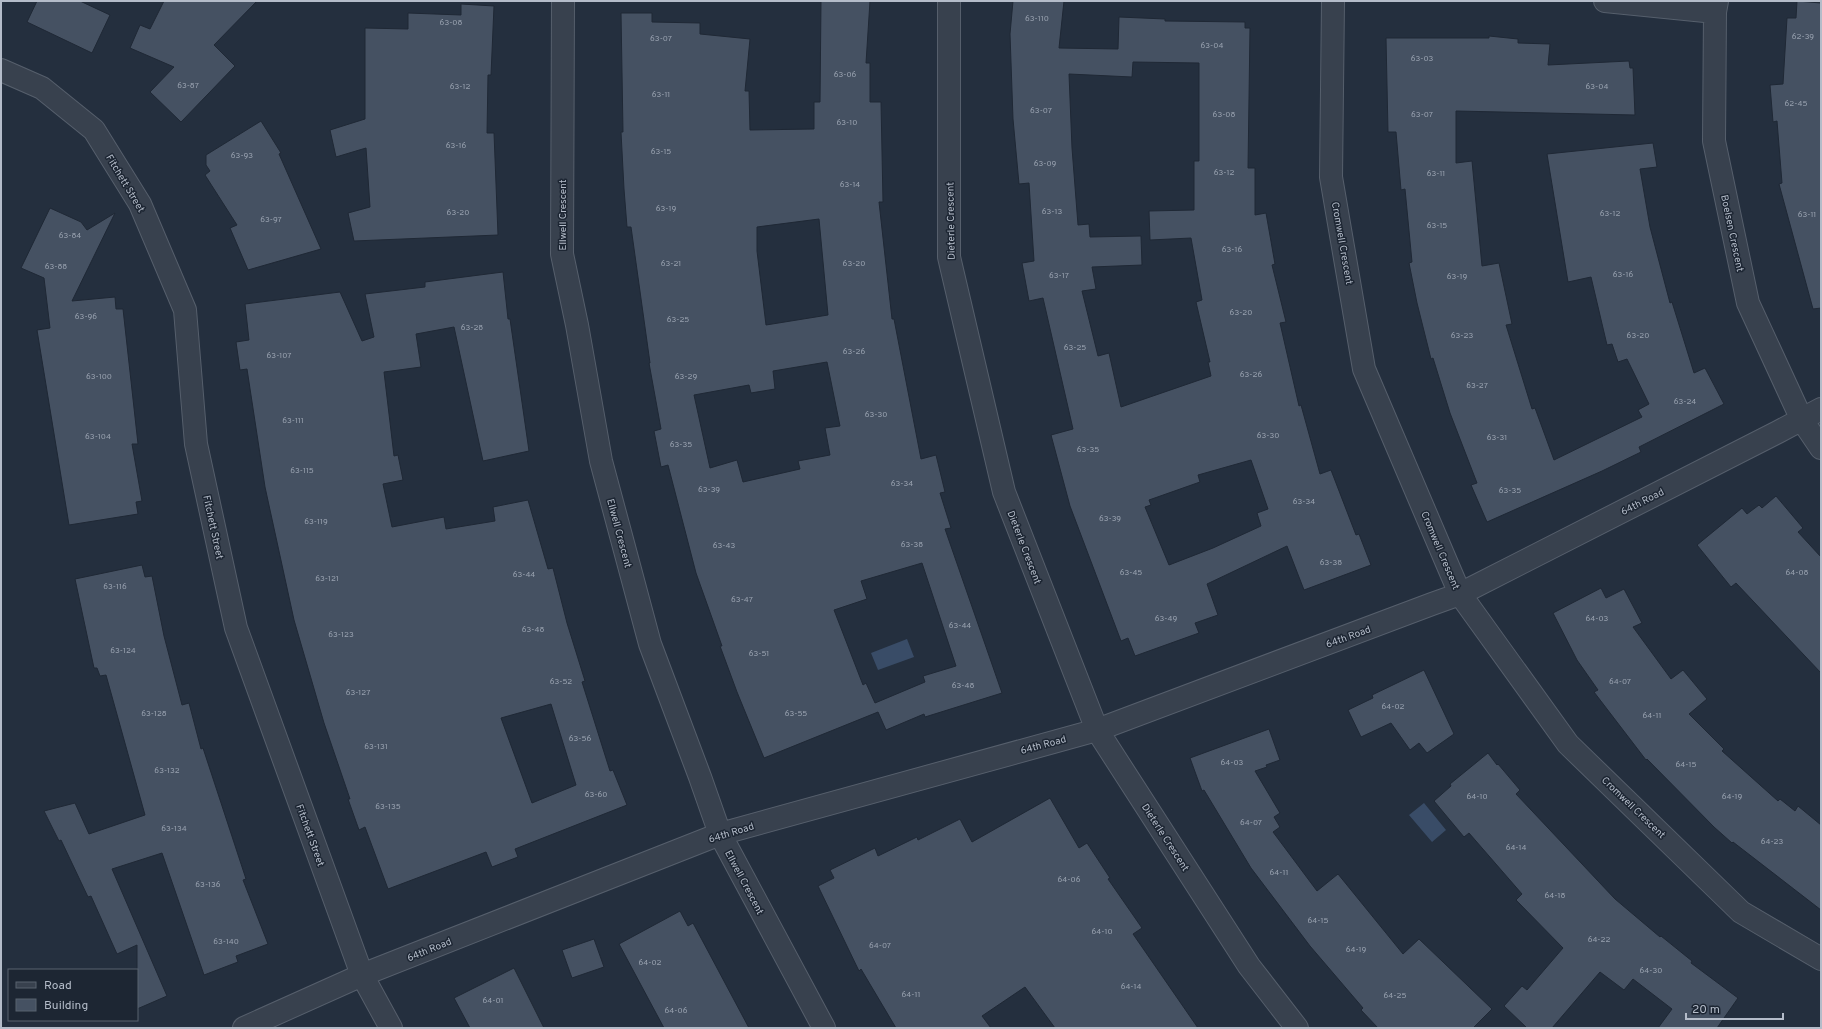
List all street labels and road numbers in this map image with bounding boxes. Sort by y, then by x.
street label: Fitchett Street [102,152,147,215]
street label: Ellwell Crescent [557,179,570,251]
street label: Dieterle Crescent [944,182,959,260]
street label: Boelsen Crescent [1717,194,1746,273]
street label: Cromwell Crescent [1328,201,1355,286]
street label: 64th Road [1619,486,1667,519]
street label: Fitchett Street [199,494,226,561]
street label: Ellwell Crescent [603,497,634,570]
street label: Dieterle Crescent [1004,509,1044,586]
street label: Cromwell Crescent [1417,509,1462,592]
street label: 64th Road [1324,623,1373,652]
street label: 64th Road [1019,733,1068,758]
street label: Cromwell Crescent [1598,774,1668,842]
street label: Dieterle Crescent [1138,802,1191,874]
street label: Fitchett Street [292,803,327,869]
street label: 64th Road [707,820,756,847]
street label: Ellwell Crescent [721,848,766,917]
street label: 64th Road [405,936,454,965]

